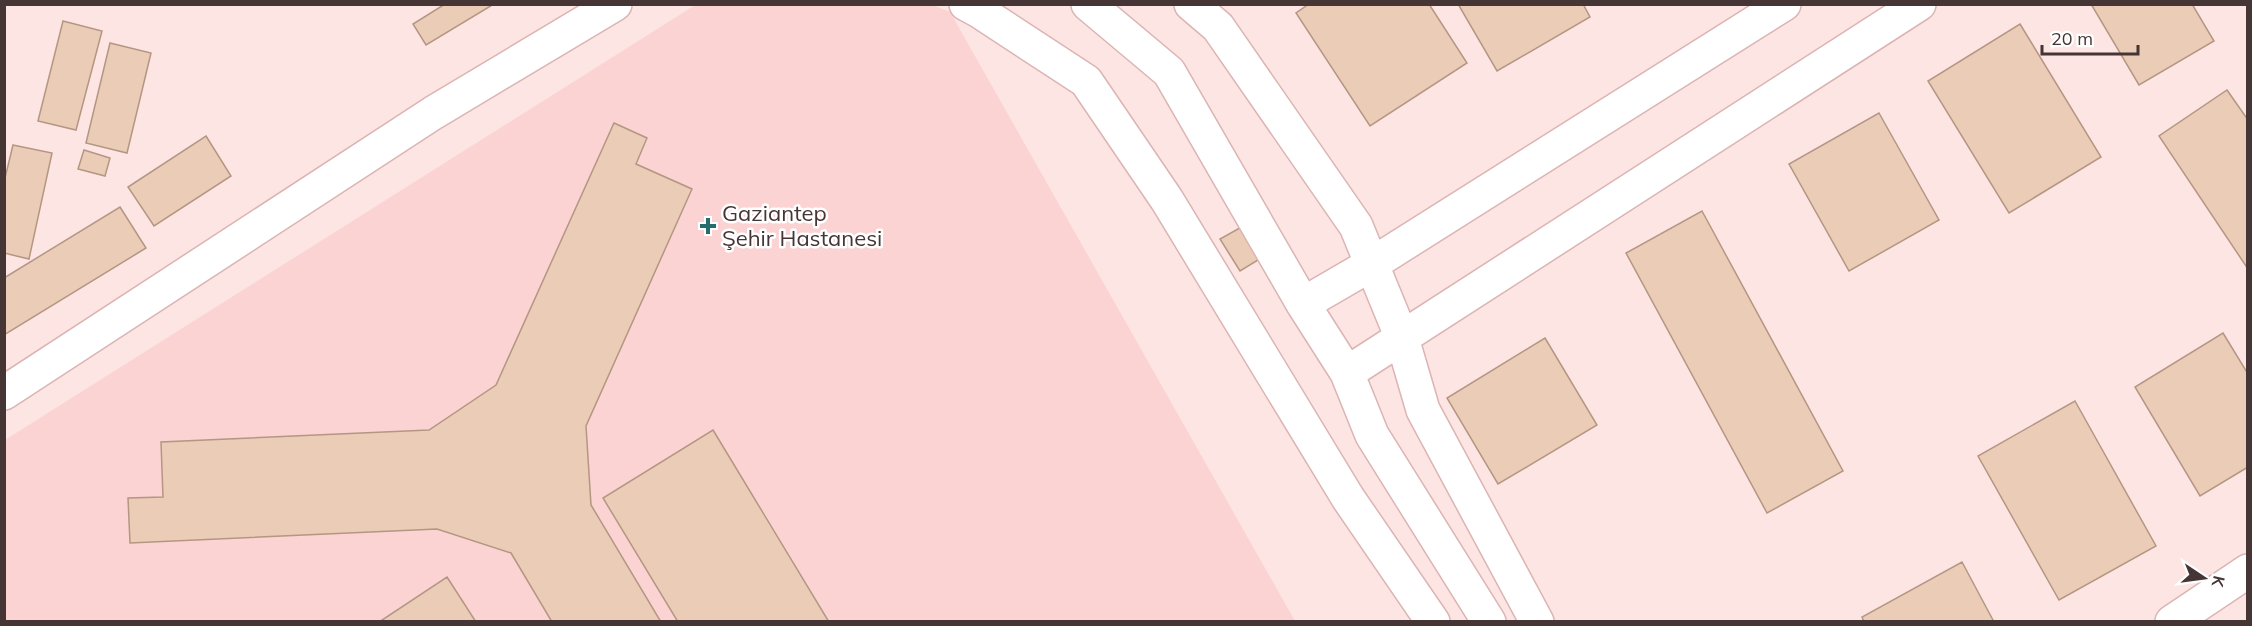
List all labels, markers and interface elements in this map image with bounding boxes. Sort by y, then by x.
scale bar [2042,18,2138,56]
text: 20 m [2051,27,2093,50]
place label: Gaziantep Şehir Hastanesi [722,199,882,252]
marker: Gaziantep Şehir Hastanesi [699,217,717,235]
north arrow [2174,548,2234,608]
text: K [2207,574,2230,590]

